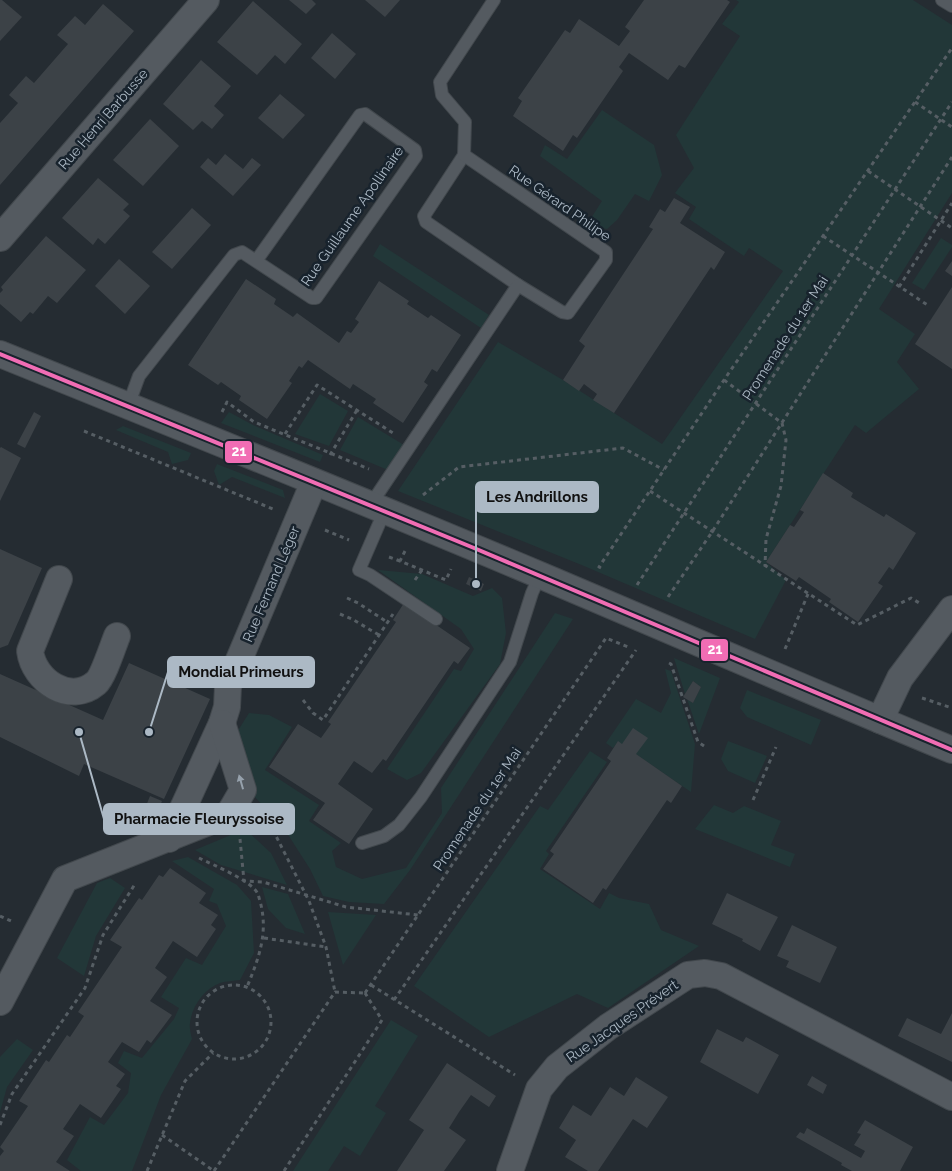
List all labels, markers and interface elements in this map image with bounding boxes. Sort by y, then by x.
street label: Rue Henri Barbusse [55,66,151,172]
street label: Rue Guillaume Apollinaire [298,143,406,289]
street label: Rue Gérard Philipe [506,162,614,244]
street label: Promenade du 1er Mai [739,273,831,403]
line badge: 21 [224,440,253,464]
text: 21 [232,443,246,459]
callout: Les Andrillons [476,482,598,512]
text: Les Andrillons [486,488,588,506]
street label: Rue Fernand Léger [239,524,303,644]
line badge: 21 [700,638,729,662]
text: 21 [708,641,722,657]
callout: Mondial Primeurs [168,657,314,687]
text: Mondial Primeurs [178,663,304,681]
street label: Promenade du 1er Mai [430,744,524,874]
one-way arrow [236,775,244,790]
callout: Pharmacie Fleuryssoise [104,804,294,834]
text: Pharmacie Fleuryssoise [114,810,284,828]
street label: Rue Jacques Prévert [563,976,681,1066]

